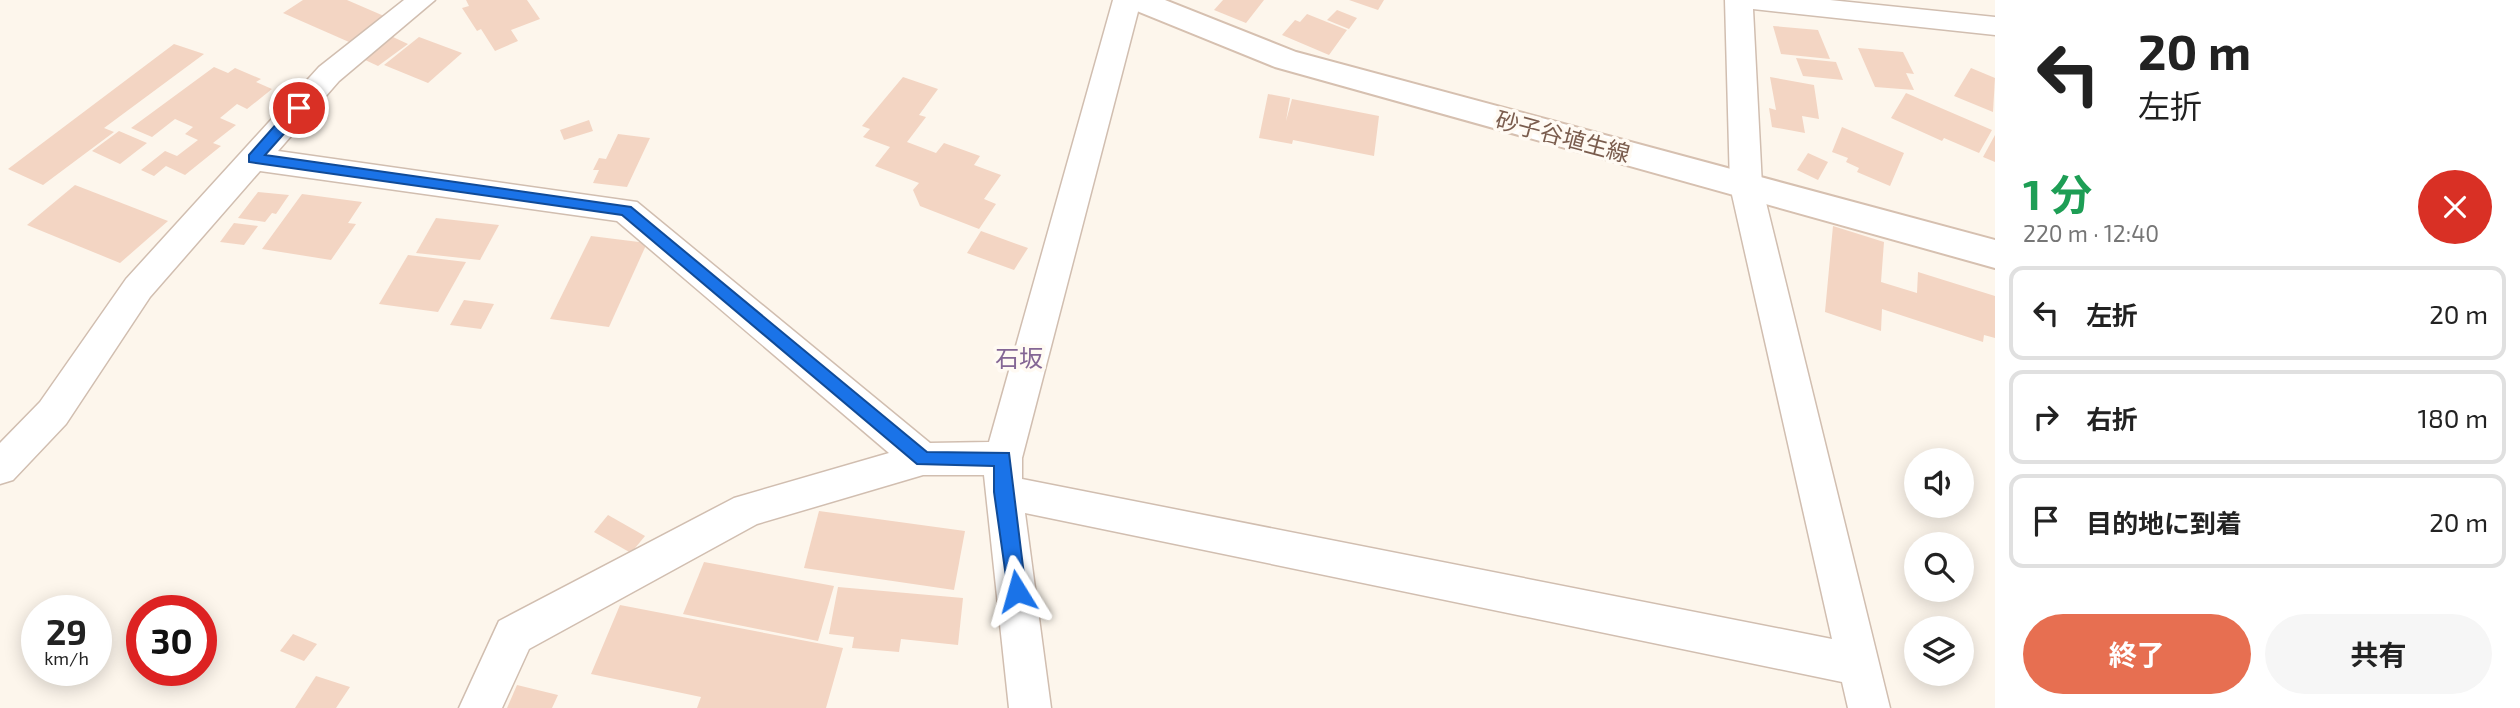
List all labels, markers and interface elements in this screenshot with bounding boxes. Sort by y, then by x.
text: 20 m [2138,21,2251,80]
icon: left [2023,28,2114,119]
pin [269,78,329,138]
text: 左折 [2138,86,2202,124]
icon: arrive [280,89,318,127]
street label: 砂子谷埴生線 [1493,105,1633,167]
text: 1 分 [2023,168,2092,218]
button: close [2418,170,2492,244]
text: 220 m · 12:40 [2023,219,2159,247]
icon: left [2027,294,2065,332]
text: 20 m [2429,298,2488,329]
text: 左折 [2086,299,2138,330]
district label: 石坂 [995,343,1043,372]
icon: right [2027,398,2065,436]
text: 180 m [2418,402,2488,433]
text: 右折 [2086,403,2138,434]
map controls [1904,448,1974,686]
button: sound [1904,448,1974,518]
icon: arrive [2027,502,2065,540]
text: 20 m [2429,506,2488,537]
text: 目的地に到着 [2086,507,2242,538]
button: search [1904,532,1974,602]
position arrow [980,554,1054,628]
speed limit sign: 30 [126,595,217,686]
text: 29 [46,610,87,652]
button: 終了 [2023,614,2251,694]
button: 共有 [2265,614,2492,694]
button: layers [1904,616,1974,686]
text: km/h [44,647,89,669]

